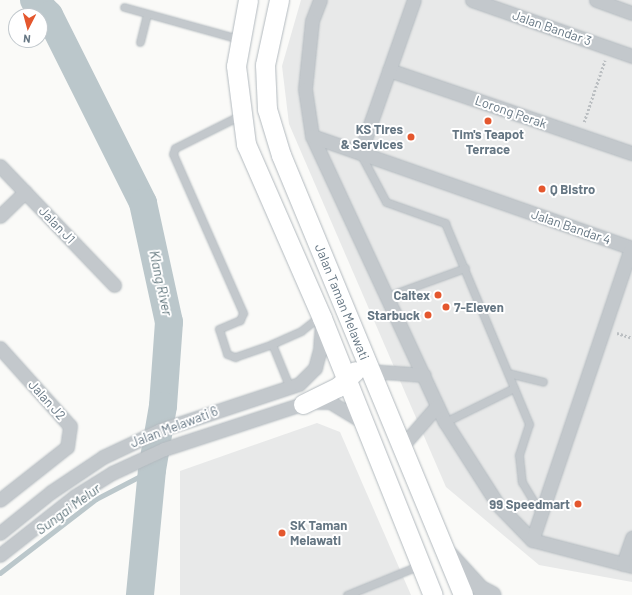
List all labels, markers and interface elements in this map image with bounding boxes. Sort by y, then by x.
street label: Jalan Bandar 3 [510,7,594,49]
north arrow [8,8,48,48]
text: N [22,33,31,46]
street label: Lorong Perak [473,92,549,132]
marker: Tim's Teapot Terrace [483,116,493,126]
place label: KS Tires & Services [341,122,403,153]
place label: Tim's Teapot Terrace [452,127,524,158]
marker: KS Tires & Services [406,132,416,142]
place label: Q Bistro [550,181,595,197]
marker: Q Bistro [537,184,547,194]
street label: Jalan J1 [36,203,78,247]
street label: Jalan Bandar 4 [529,206,613,248]
street label: Jalan Taman Melawati [312,242,372,362]
water label: Klang River [146,249,176,317]
place label: Caltex [393,287,430,303]
marker: Caltex [433,290,443,300]
place label: 7-Eleven [454,299,504,315]
marker: 7-Eleven [441,302,451,312]
place label: Starbuck [367,307,420,323]
marker: Starbuck [423,310,433,320]
street label: Jalan J2 [25,377,69,423]
street label: Jalan Melawati 6 [128,403,220,451]
water label: Sungai Melur [32,480,104,538]
place label: 99 Speedmart [489,496,570,512]
marker: 99 Speedmart [573,499,583,509]
place label: SK Taman Melawati [290,518,347,549]
marker: SK Taman Melawati [277,528,287,538]

